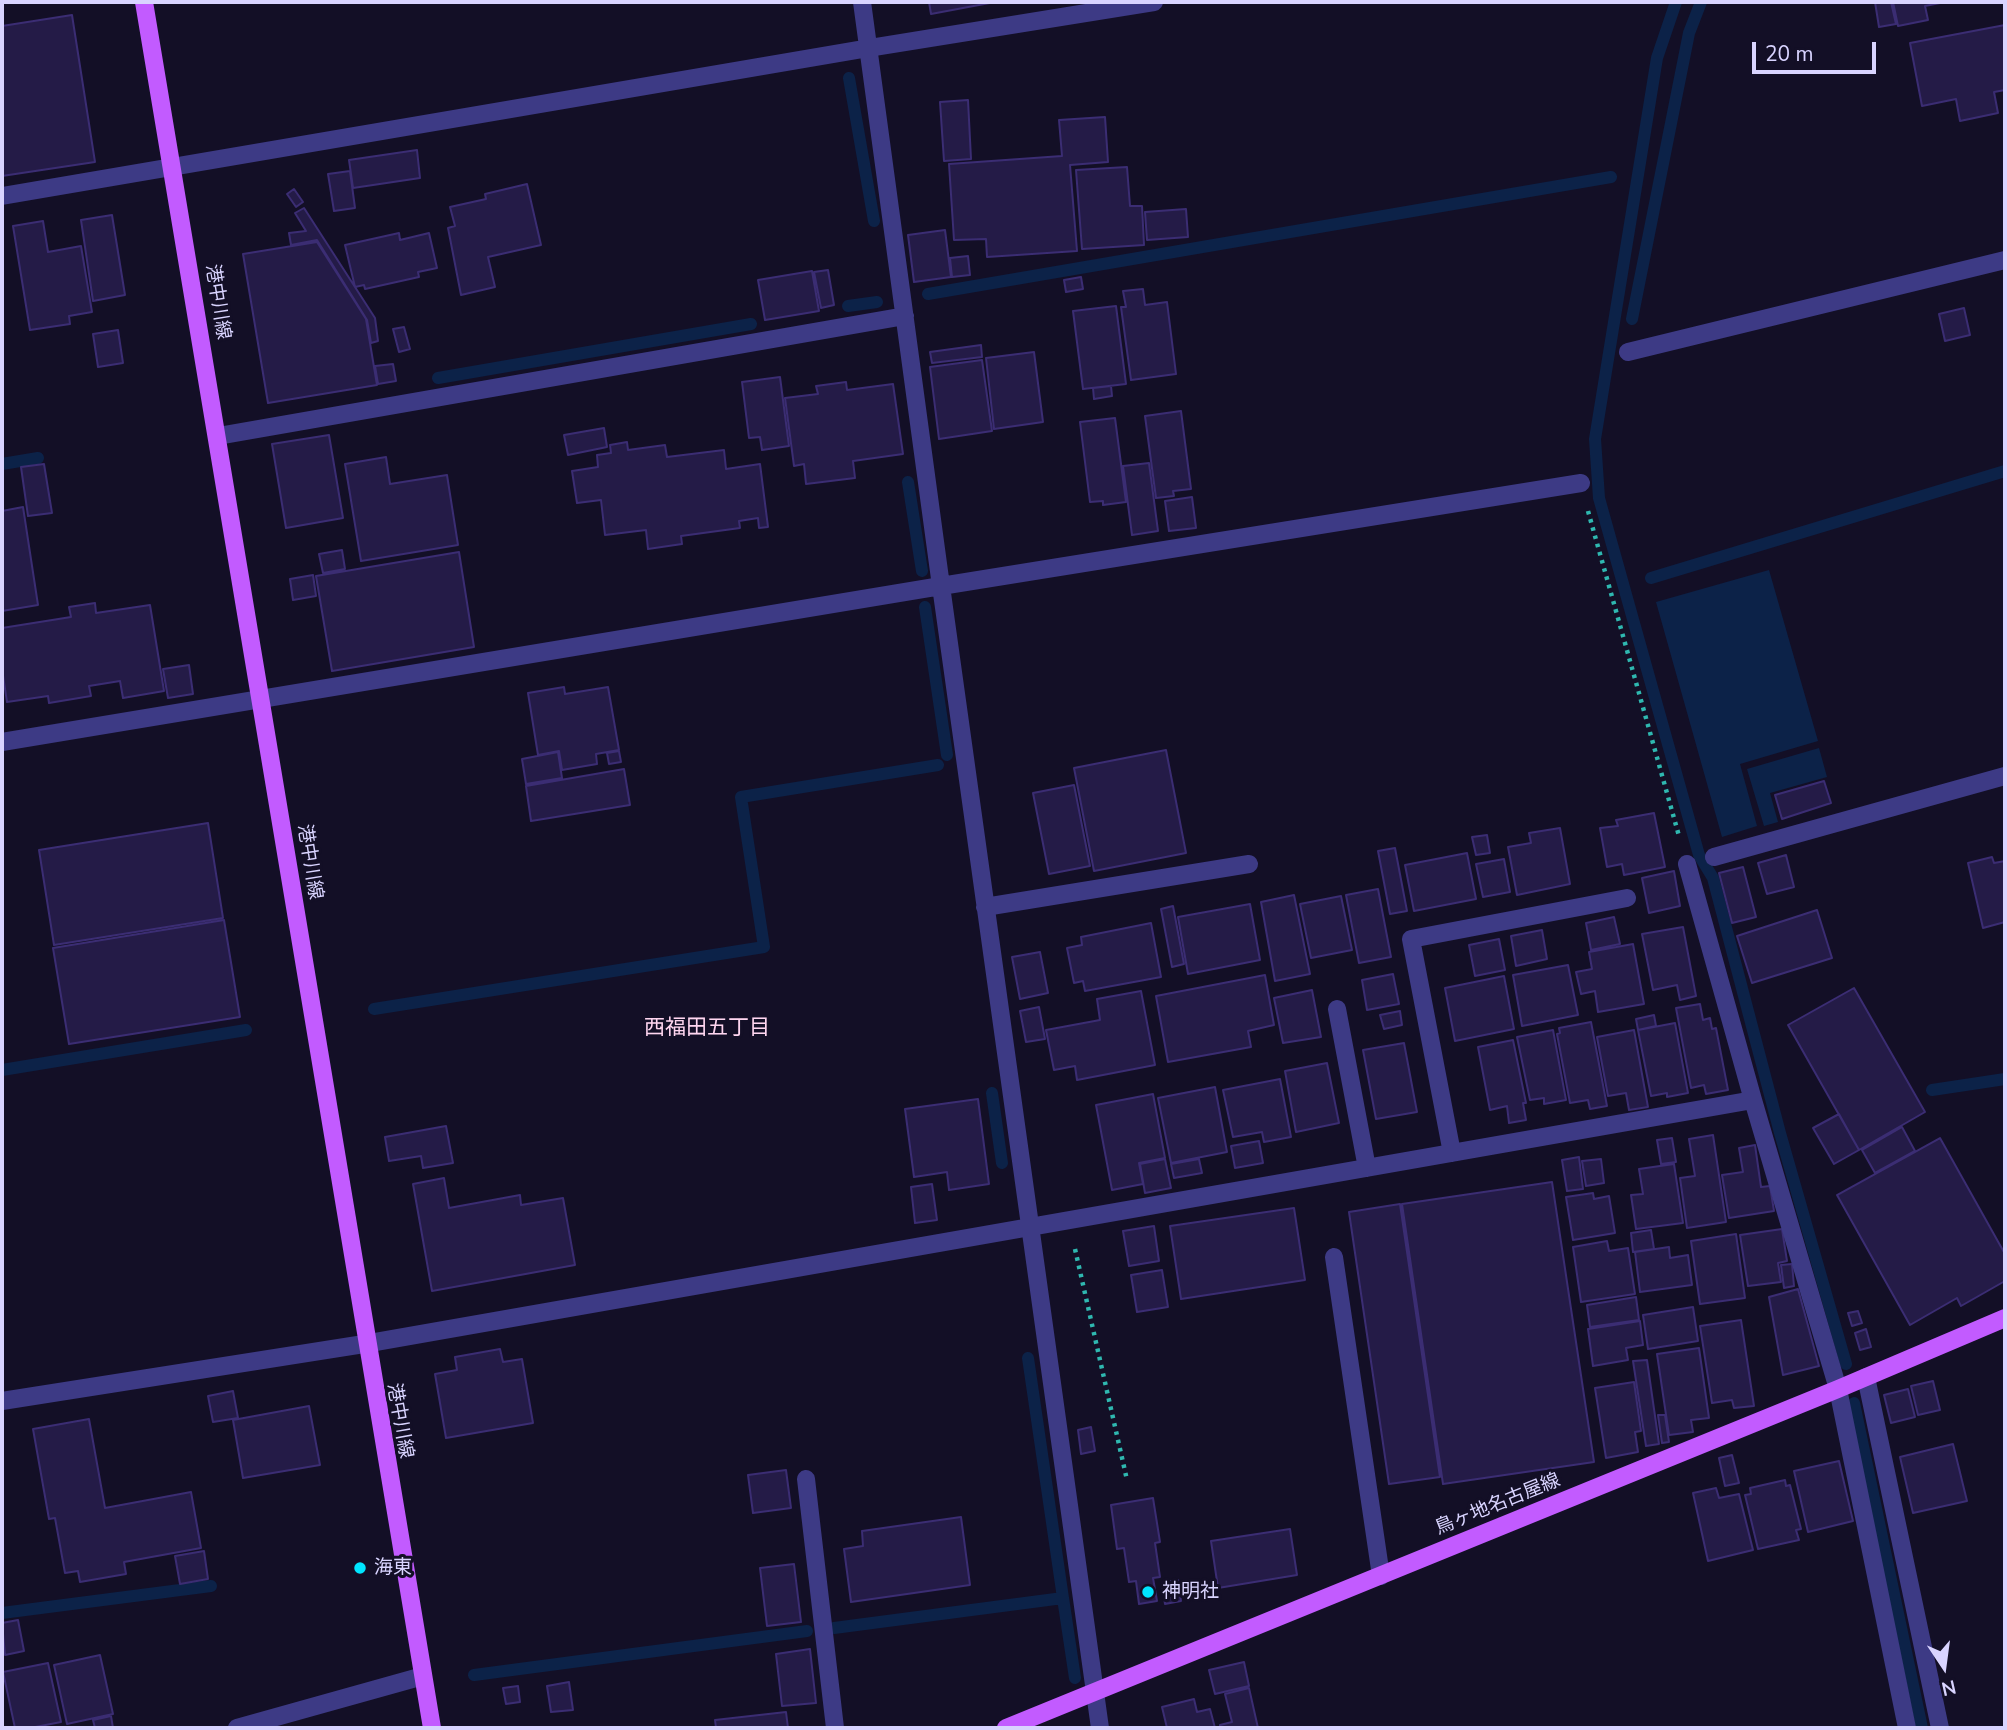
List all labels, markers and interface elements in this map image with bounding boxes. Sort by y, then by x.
scale bar [1755,28,1879,72]
text: 20 m [1765,40,1814,68]
street label: 港中川線 [200,263,234,341]
street label: 港中川線 [292,823,326,901]
district label: 西福田五丁目 [644,1016,770,1042]
street label: 港中川線 [381,1382,417,1460]
street label: 鳥ヶ地名古屋線 [1432,1470,1564,1540]
place label: 海東 [374,1557,412,1579]
marker: 海東 [352,1560,368,1576]
place label: 神明社 [1162,1581,1219,1603]
marker: 神明社 [1140,1584,1156,1600]
north arrow [1909,1632,1979,1702]
text: N [1939,1673,1959,1702]

